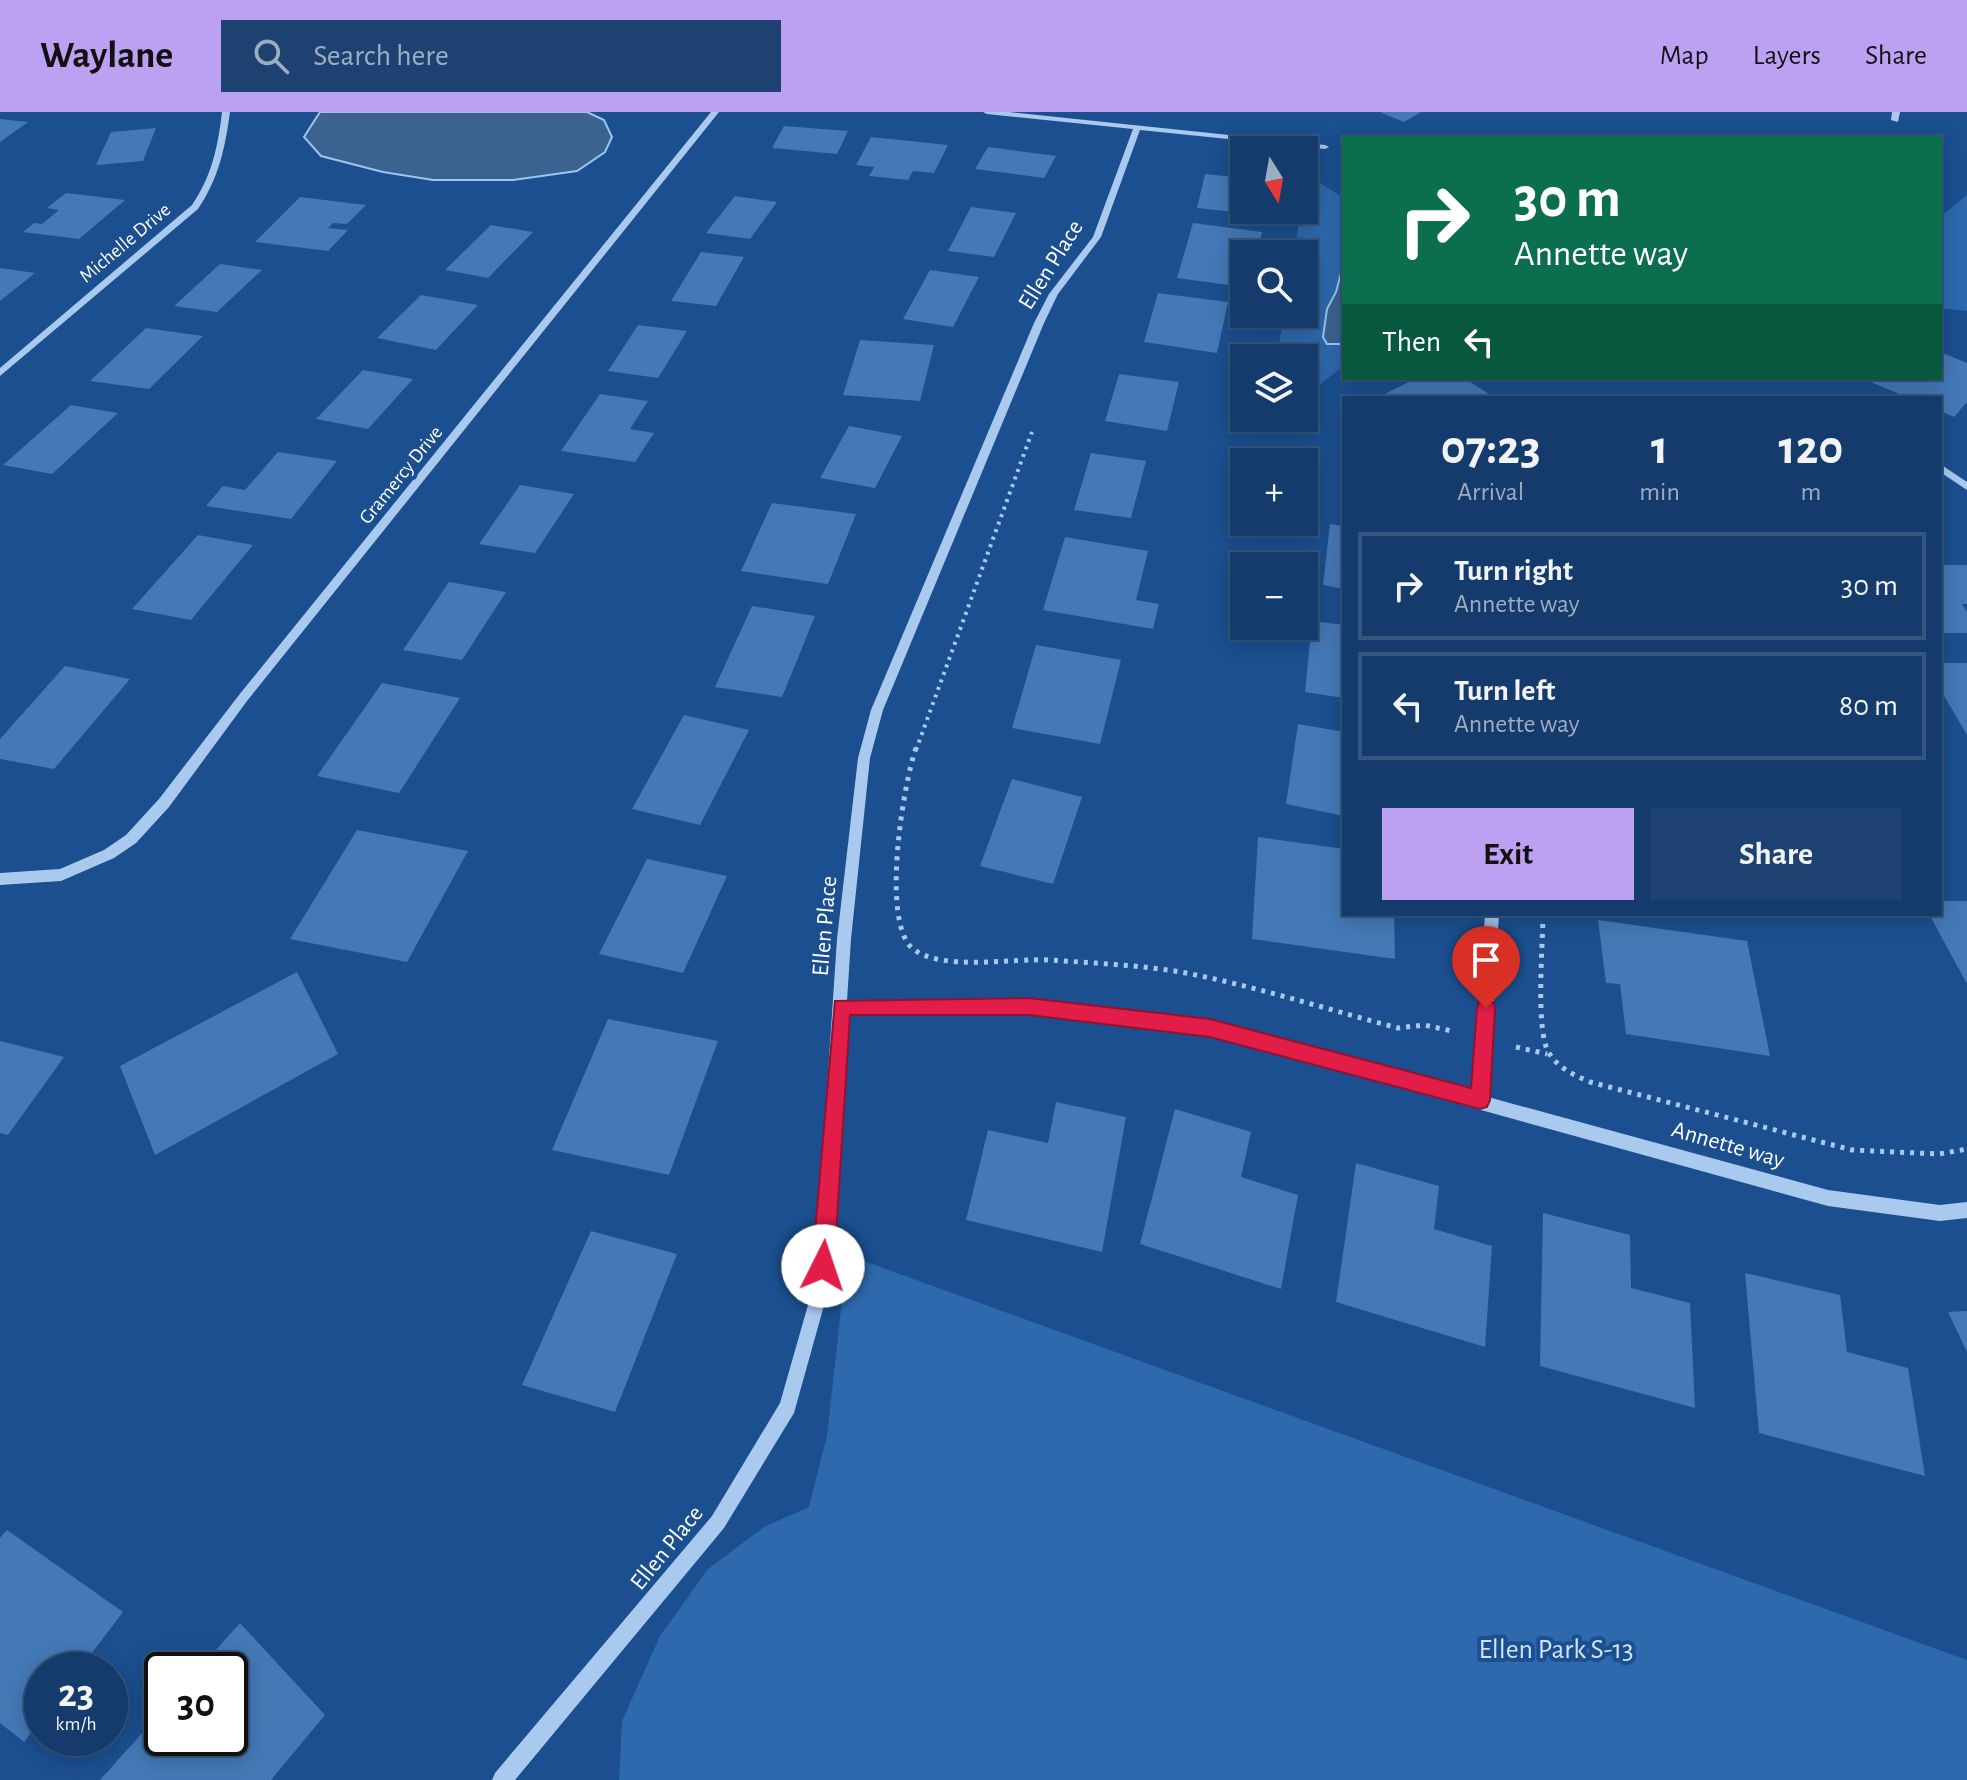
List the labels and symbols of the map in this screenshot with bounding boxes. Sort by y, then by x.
north arrow [1230,136,1318,224]
street label: Michelle Drive [76,199,174,287]
street label: Ellen Place [1014,216,1088,314]
street label: Gramercy Drive [356,422,446,528]
street label: Ellen Place [809,875,841,977]
pin [1452,926,1520,1008]
street label: Annette way [1669,1117,1787,1173]
position arrow [781,1224,865,1308]
street label: Ellen Place [626,1501,708,1595]
park label: Ellen Park S-13 [1478,1636,1634,1664]
speed limit sign: 30 [144,1652,248,1756]

